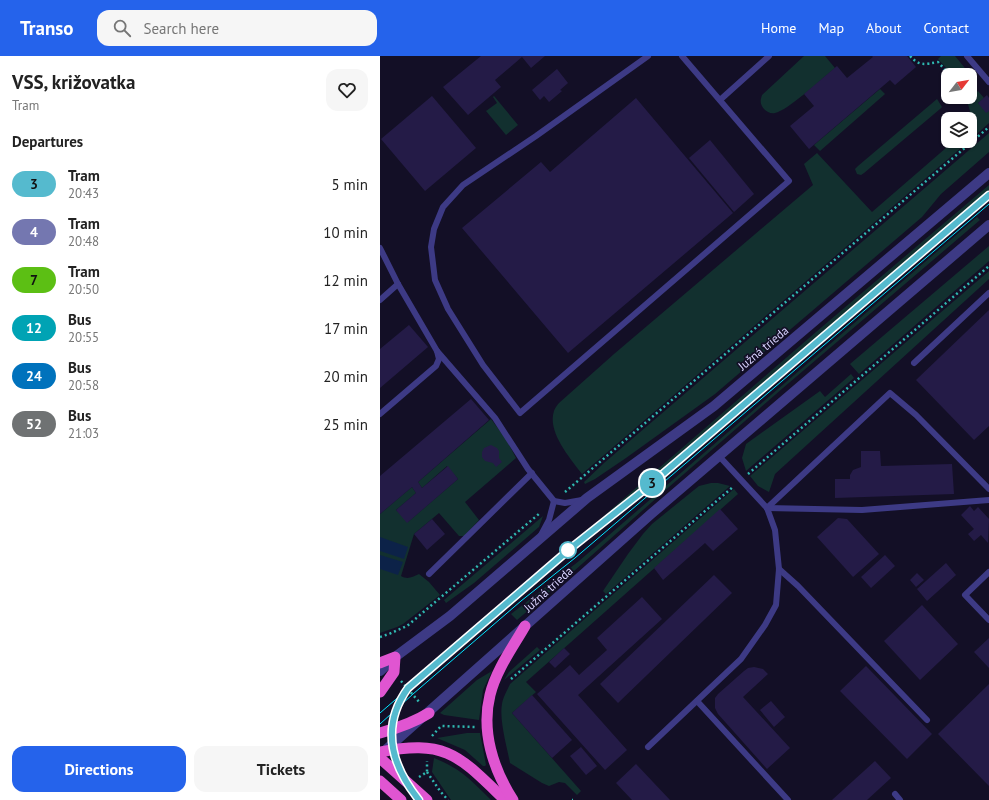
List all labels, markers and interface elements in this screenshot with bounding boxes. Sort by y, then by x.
search box [97,10,377,46]
text: Transo [20,16,73,40]
icon: search [111,17,133,39]
text: Search here [143,19,219,38]
text: Home [761,19,796,37]
text: Map [818,19,844,37]
text: About [866,19,902,37]
text: Contact [924,19,969,37]
north arrow [941,68,977,104]
map controls [941,68,977,148]
button: heart [326,69,368,111]
text: VSS, križovatka [12,70,135,94]
text: Tram [12,97,39,114]
button: layers [941,112,977,148]
text: Departures [12,132,83,151]
text: Tram [68,166,100,185]
text: 3 [30,175,38,193]
text: 5 min [331,175,368,194]
text: 20:43 [68,185,99,202]
text: Tram [68,214,100,233]
text: 4 [30,223,38,241]
text: 10 min [323,223,368,242]
text: 20:48 [68,233,99,250]
text: Tram [68,262,100,281]
text: 7 [30,271,38,289]
text: 12 min [323,271,368,290]
text: 20:50 [68,281,99,298]
text: Bus [68,310,91,329]
text: 12 [26,319,42,337]
text: 17 min [324,319,368,338]
street label: Južná trieda [734,323,791,374]
text: 20:55 [68,329,99,346]
text: Bus [68,358,91,377]
text: 24 [26,367,42,385]
text: 20 min [323,367,368,386]
text: 20:58 [68,377,99,394]
text: Bus [68,406,91,425]
text: 52 [26,415,42,433]
text: 25 min [323,415,368,434]
text: 21:03 [68,425,99,442]
line badge: 3 [639,470,665,496]
text: 3 [648,474,656,492]
unlabelled marker [559,541,577,559]
street label: Južná trieda [520,563,576,616]
button: Directions [12,746,186,792]
button: Tickets [194,746,368,792]

